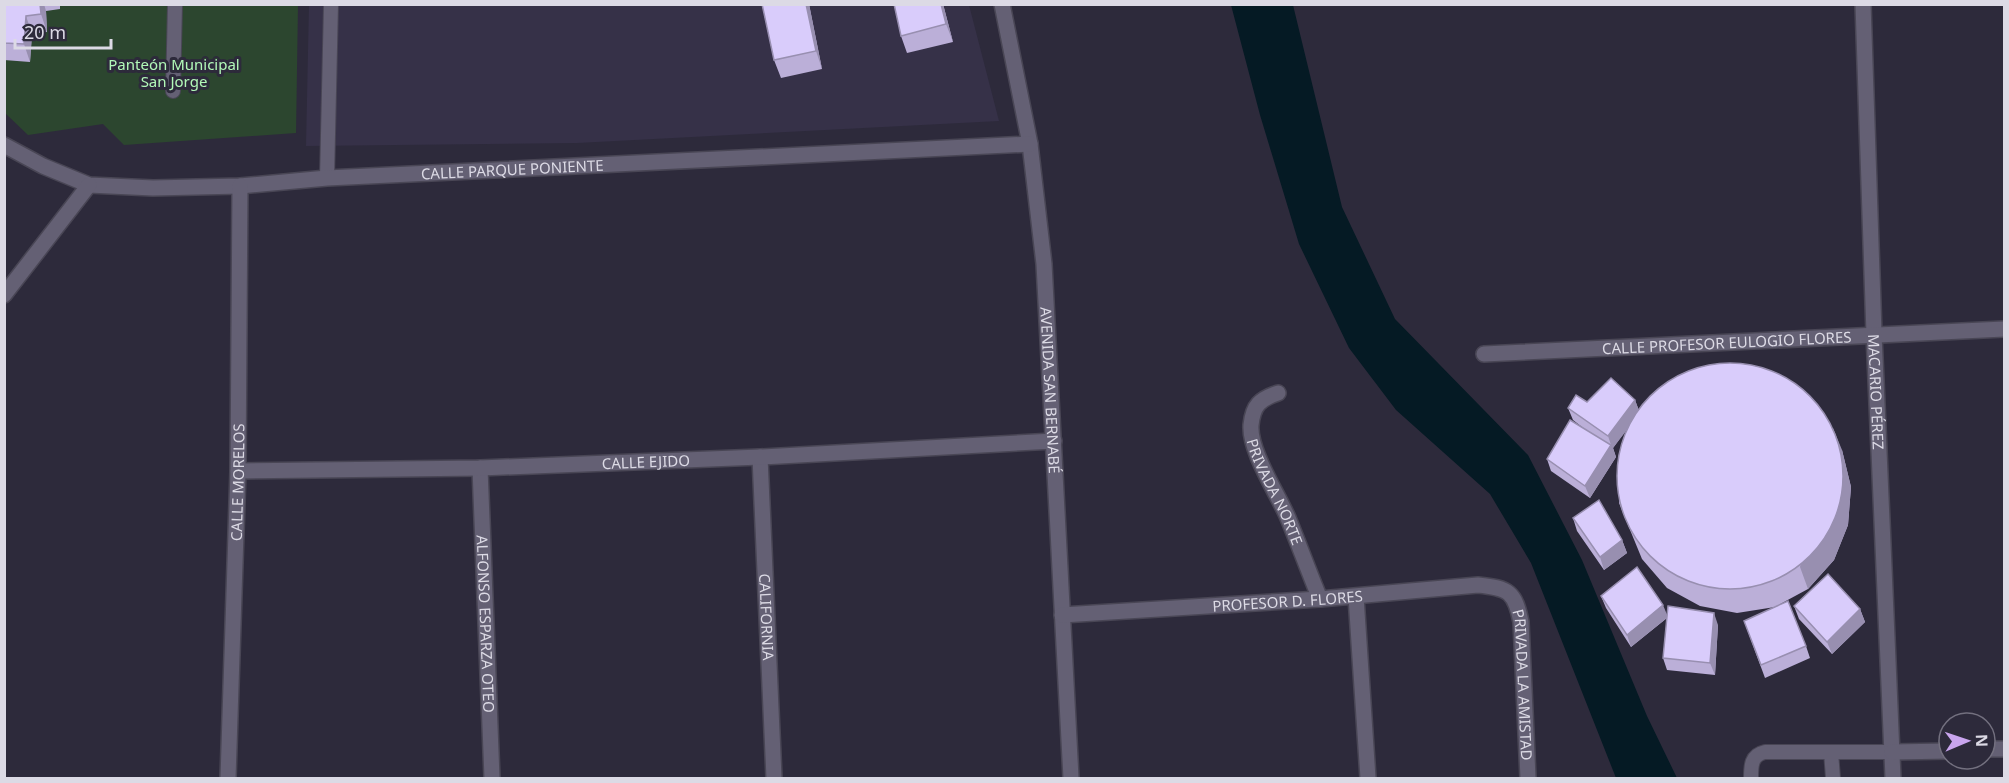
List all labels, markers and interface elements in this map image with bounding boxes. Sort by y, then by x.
scale bar [15,12,111,50]
text: 20 m [24,20,66,44]
park label: Panteón Municipal San Jorge [108,54,240,91]
street label: CALLE PARQUE PONIENTE [420,155,604,183]
street label: AVENIDA SAN BERNABÉ [1036,306,1065,474]
street label: CALLE PROFESOR EULOGIO FLORES [1601,326,1852,358]
street label: MACARIO PÉREZ [1864,334,1889,450]
street label: CALLE MORELOS [226,423,248,541]
street label: PRIVADA NORTE [1243,436,1308,548]
street label: CALLE EJIDO [601,450,690,473]
street label: ALFONSO ESPARZA OTEO [473,535,499,713]
street label: CALIFORNIA [755,573,779,661]
street label: PROFESOR D. FLORES [1212,585,1364,616]
street label: PRIVADA LA AMISTAD [1508,607,1537,761]
north arrow [1937,711,1997,771]
text: N [1971,734,1993,747]

